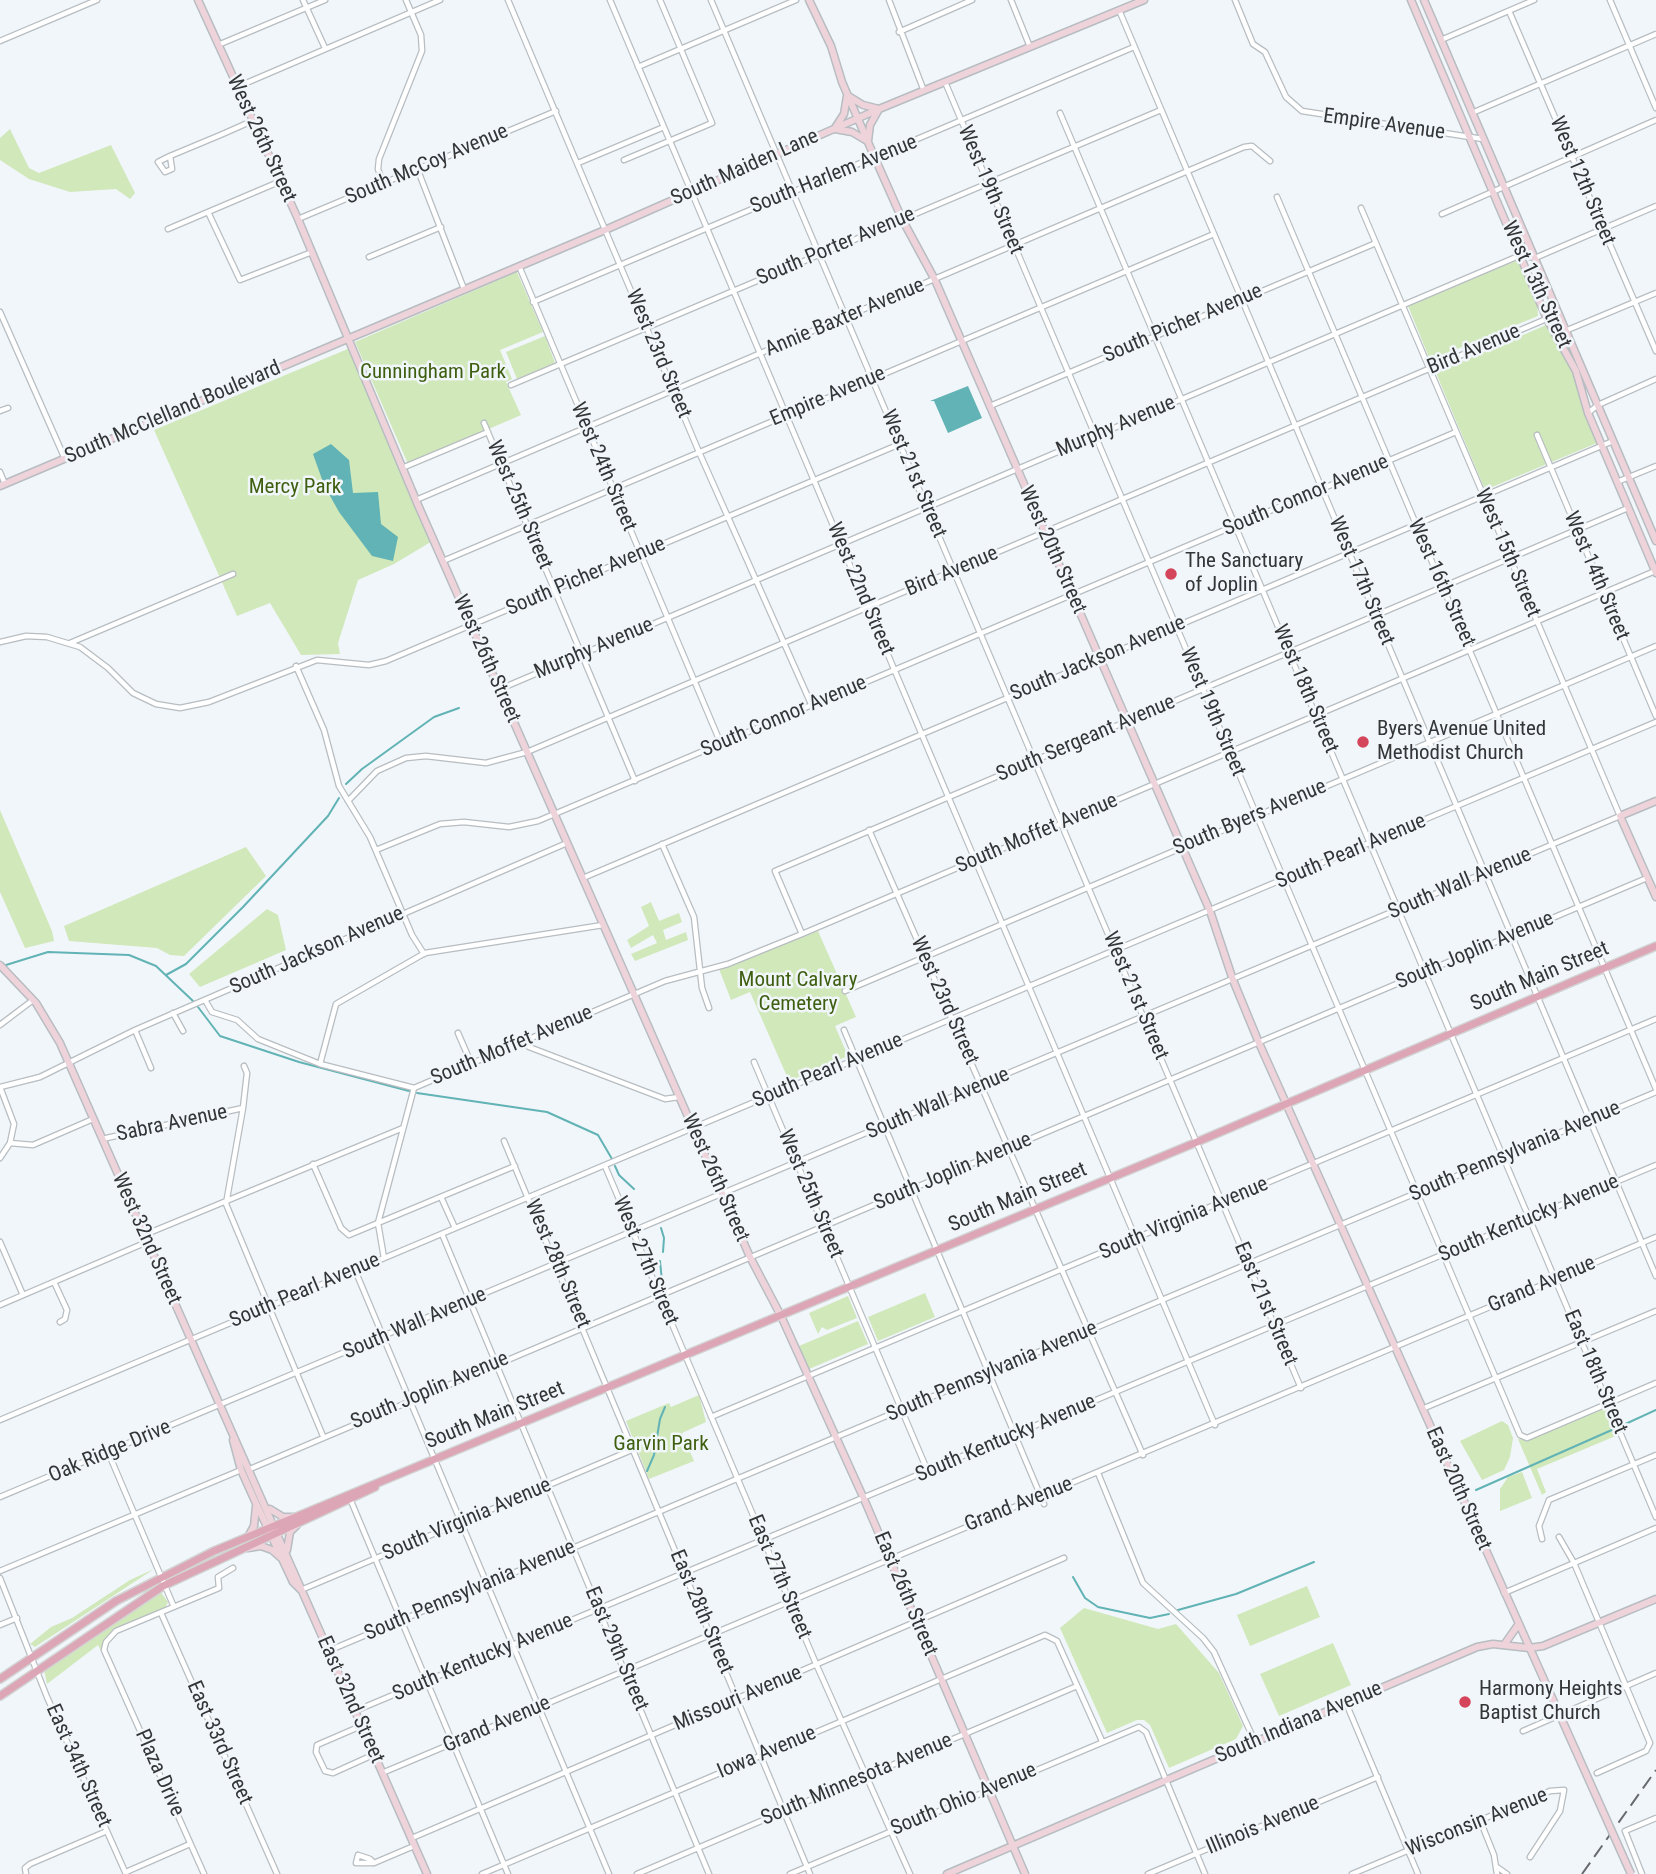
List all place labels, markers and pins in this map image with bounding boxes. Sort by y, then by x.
place label: The Sanctuary of Joplin [1185,549,1303,599]
marker: The Sanctuary of Joplin [1163,566,1179,582]
place label: Byers Avenue United Methodist Church [1377,717,1546,767]
marker: Byers Avenue United Methodist Church [1355,734,1371,750]
place label: Harmony Heights Baptist Church [1479,1677,1623,1727]
marker: Harmony Heights Baptist Church [1457,1694,1473,1710]

